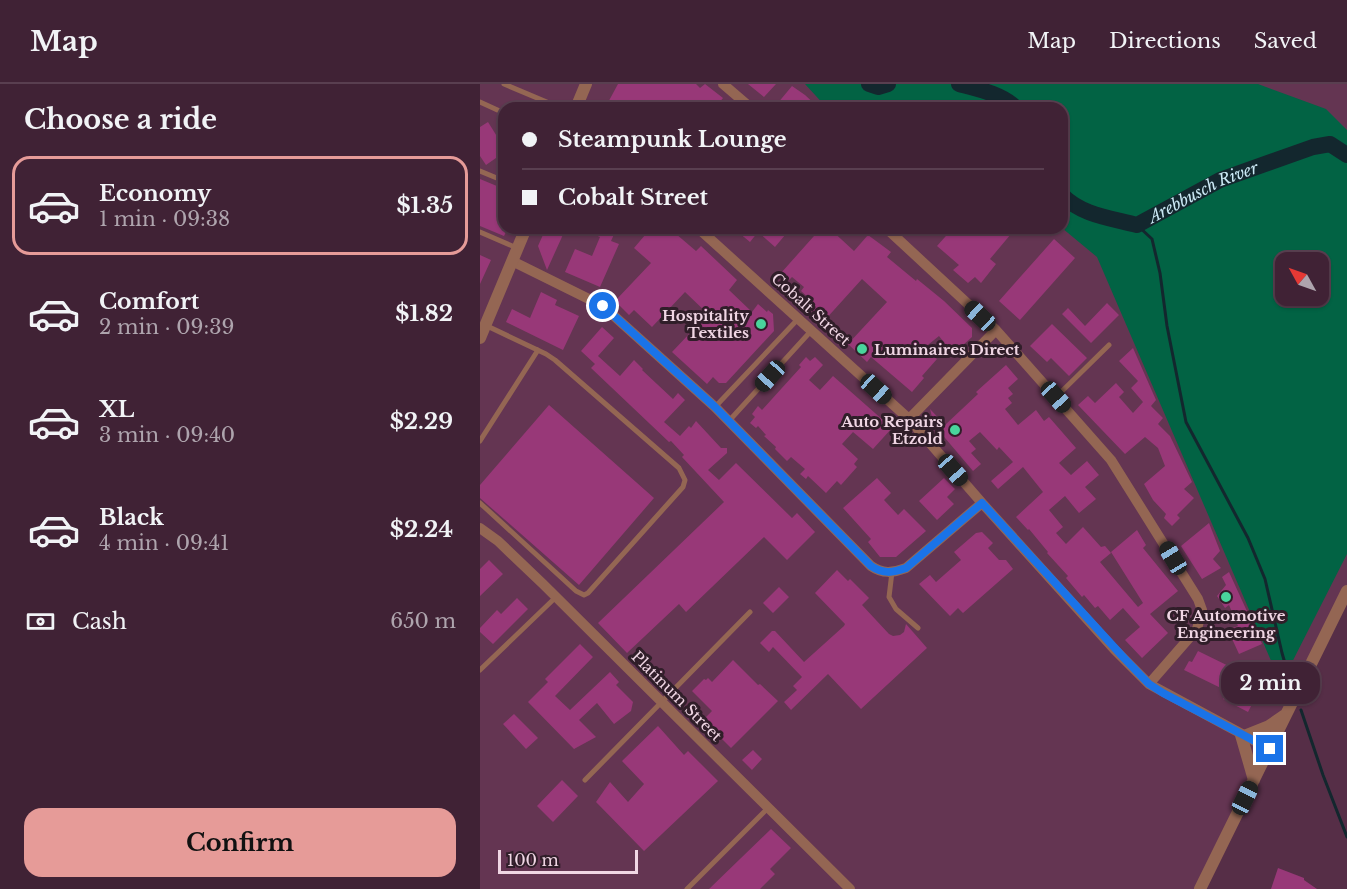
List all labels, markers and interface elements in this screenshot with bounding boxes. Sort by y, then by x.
text: Map [30,24,98,59]
text: Map [1027,28,1076,54]
text: Directions [1109,28,1221,54]
text: Saved [1254,28,1317,54]
text: Choose a ride [24,103,217,136]
text: Steampunk Lounge [558,126,787,153]
water label: Arebbusch River [1143,157,1261,228]
icon: car [27,179,81,233]
text: Economy [99,180,211,207]
text: Cobalt Street [558,184,708,211]
text: $1.35 [396,192,453,219]
text: 1 min · 09:38 [99,207,230,231]
north arrow [1275,252,1329,306]
map controls [1275,252,1329,306]
street label: Cobalt Street [768,269,855,350]
icon: car [27,287,81,341]
text: Comfort [99,288,199,315]
route start [589,292,616,319]
car [961,297,999,335]
text: $1.82 [395,300,453,327]
place label: Hospitality Textiles [662,306,749,342]
text: 2 min · 09:39 [99,315,234,339]
marker: Hospitality Textiles [754,317,768,331]
place label: Luminaires Direct [874,340,1020,359]
marker: Luminaires Direct [855,342,869,356]
car [751,357,789,395]
car [857,370,895,408]
car [1037,378,1075,416]
icon: car [27,395,81,449]
text: XL [99,396,134,423]
text: $2.29 [390,408,453,435]
place label: Auto Repairs Etzold [840,412,944,448]
text: 3 min · 09:40 [99,423,235,447]
marker: Auto Repairs Etzold [948,423,962,437]
car [934,451,972,489]
icon: car [27,503,81,557]
text: Black [99,504,164,531]
text: $2.24 [390,516,453,543]
text: 4 min · 09:41 [99,531,229,555]
car [1156,538,1190,578]
marker: CF Automotive Engineering [1219,590,1233,604]
icon: cash [24,605,57,638]
place label: CF Automotive Engineering [1167,606,1286,642]
text: Cash [72,608,127,635]
text: 650 m [390,609,456,633]
street label: Platinum Street [628,647,726,745]
callout: 2 min [1220,662,1320,704]
text: 2 min [1239,671,1302,695]
route end [1256,735,1283,762]
car [1229,778,1261,818]
button: Confirm [24,808,456,877]
scale bar [498,847,638,874]
text: 100 m [507,850,559,870]

